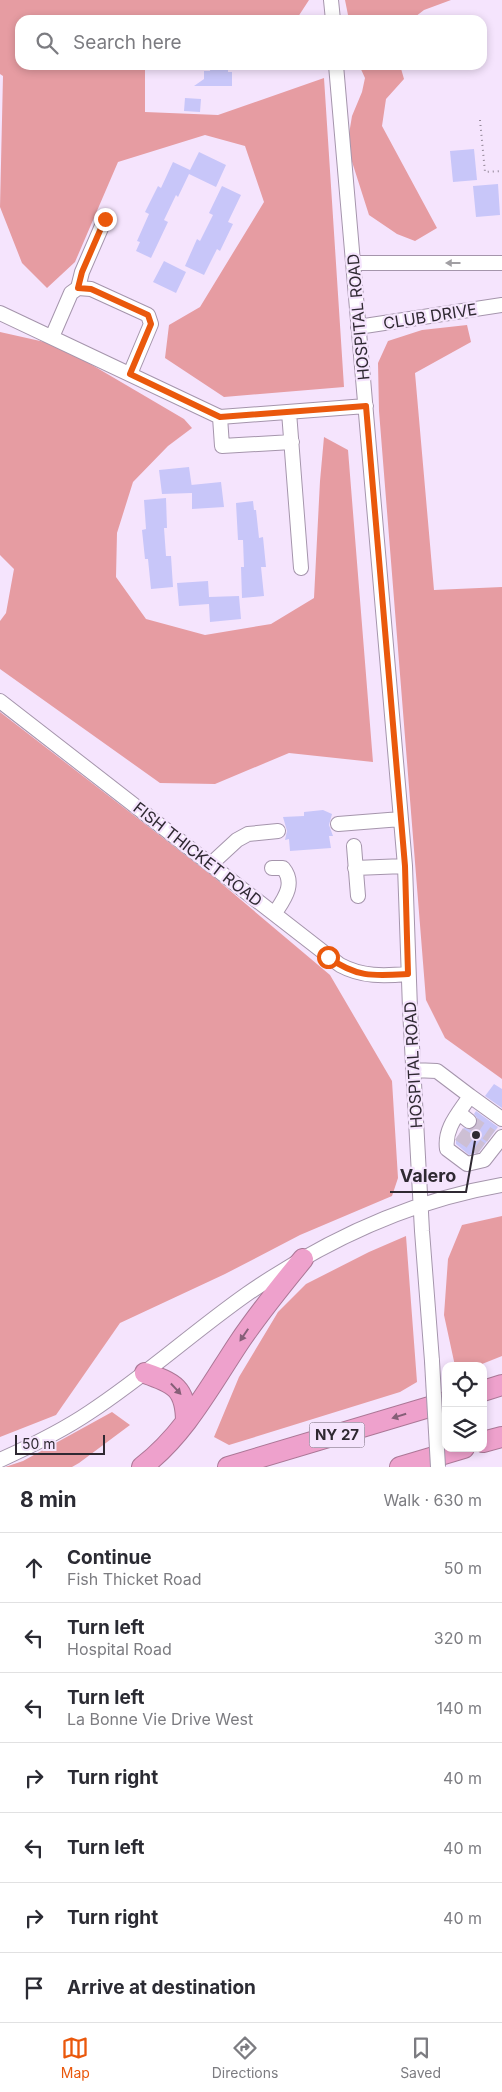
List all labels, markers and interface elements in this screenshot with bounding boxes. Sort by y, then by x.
search box [15,15,487,70]
icon: search [33,29,61,57]
text: Search here [73,31,182,54]
route end [94,208,117,231]
street label: HOSPITAL ROAD [343,253,373,381]
one-way arrow [445,259,461,267]
street label: CLUB DRIVE [382,299,478,333]
street label: FISH THICKET ROAD [129,797,267,911]
route start [317,946,340,969]
street label: HOSPITAL ROAD [400,1001,426,1129]
callout: Valero [390,1159,466,1192]
text: Valero [400,1165,456,1186]
one-way arrow [240,1328,249,1342]
map controls [442,1362,487,1452]
button: locate [442,1362,487,1407]
one-way arrow [170,1383,182,1395]
button: layers [442,1407,487,1452]
one-way arrow [391,1412,406,1420]
road number: NY 27 [310,1422,364,1448]
scale bar [15,1432,105,1455]
text: 50 m [22,1435,56,1452]
text: 8 min [20,1487,77,1512]
text: Walk · 630 m [383,1490,482,1510]
text: Continue [67,1546,152,1569]
icon: ahead [20,1554,48,1582]
text: 50 m [444,1558,482,1578]
text: Fish Thicket Road [67,1569,202,1589]
text: Turn left [67,1616,145,1639]
icon: left [20,1624,48,1652]
text: 320 m [434,1628,482,1648]
text: Hospital Road [67,1639,172,1659]
text: Turn left [67,1686,145,1709]
icon: left [20,1694,48,1722]
text: 140 m [437,1698,482,1718]
text: La Bonne Vie Drive West [67,1709,253,1729]
icon: right [20,1764,48,1792]
text: Turn right [67,1766,158,1789]
text: 40 m [443,1768,482,1788]
icon: left [20,1834,48,1862]
text: Turn left [67,1836,145,1859]
text: 40 m [443,1838,482,1858]
icon: right [20,1904,48,1932]
text: Turn right [67,1906,158,1929]
text: 40 m [443,1908,482,1928]
icon: arrive [20,1974,48,2002]
text: Arrive at destination [67,1976,256,1999]
tab: Map [61,2034,90,2081]
tab: Directions [212,2034,278,2081]
tab: Saved [400,2034,441,2081]

